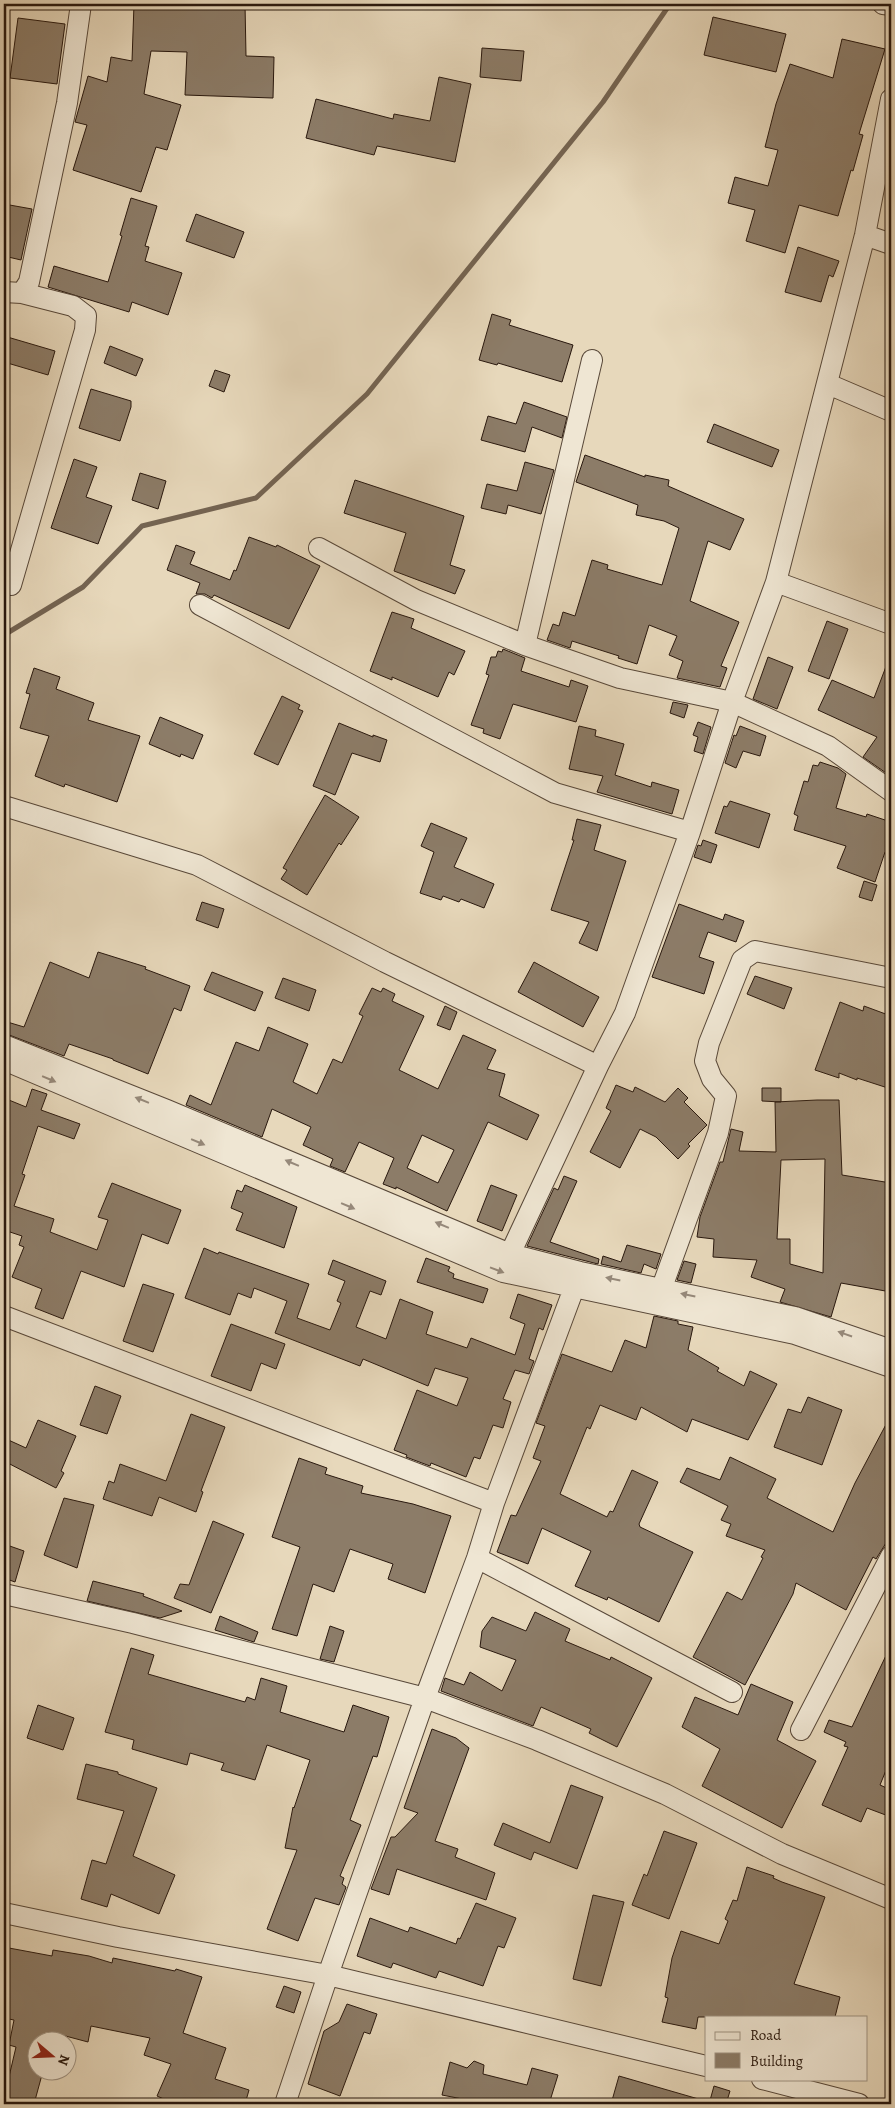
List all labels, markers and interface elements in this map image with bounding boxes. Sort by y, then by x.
one-way arrow [42,1075,56,1083]
one-way arrow [134,1096,149,1104]
one-way arrow [191,1139,205,1147]
one-way arrow [285,1158,299,1166]
one-way arrow [341,1202,356,1210]
one-way arrow [435,1221,449,1229]
one-way arrow [490,1266,504,1274]
one-way arrow [606,1275,621,1283]
one-way arrow [680,1291,695,1299]
one-way arrow [837,1330,852,1338]
legend [705,2016,868,2080]
text: Road [750,2025,782,2045]
north arrow [28,2030,78,2080]
text: Building [750,2051,803,2071]
text: N [53,2052,74,2068]

